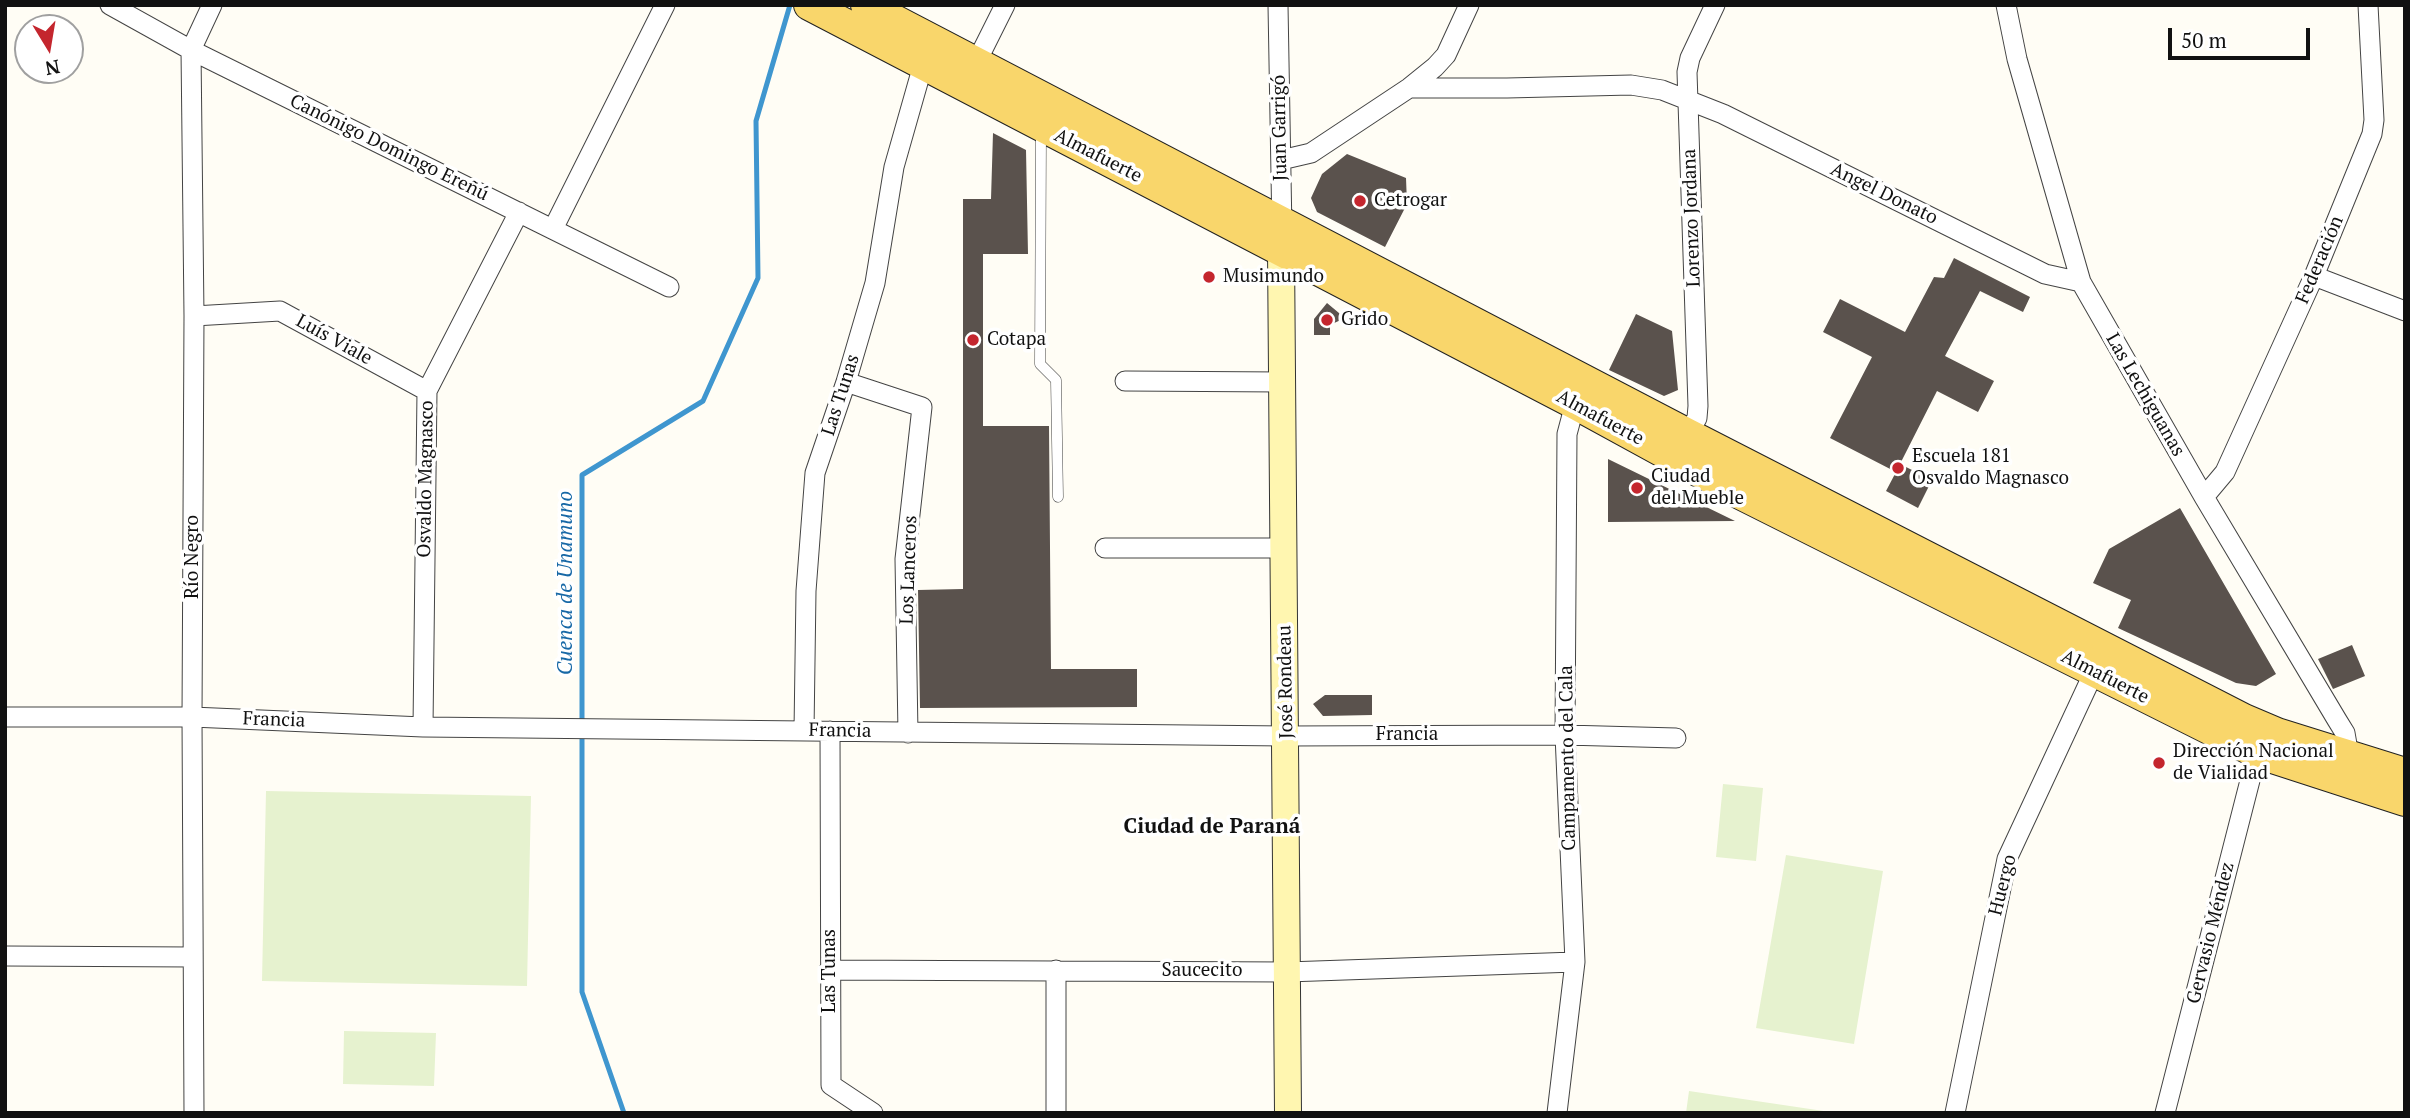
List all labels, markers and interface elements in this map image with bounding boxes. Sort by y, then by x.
north arrow [14,14,84,84]
scale bar [2172,14,2314,58]
text: 50 m [2181,26,2227,54]
text: N [43,54,62,82]
street label: Juan Garrigó [1268,75,1292,181]
street label: Canónigo Domingo Ereñú [286,90,492,206]
street label: Almafuerte [1050,124,1146,188]
street label: Lorenzo Jordana [1678,148,1706,288]
street label: Angel Donato [1827,158,1941,230]
place label: Cetrogar [1374,190,1447,212]
marker: Cetrogar [1352,193,1368,209]
street label: Federación [2291,213,2349,307]
place label: Musimundo [1223,266,1324,288]
marker: Musimundo [1201,269,1217,285]
place label: Grido [1341,309,1388,331]
street label: Luís Viale [292,310,376,370]
marker: Grido [1319,312,1335,328]
place label: Cotapa [987,329,1046,351]
street label: Las Lechiguanas [2101,329,2189,461]
marker: Cotapa [965,332,981,348]
street label: Las Tunas [817,351,865,439]
street label: Almafuerte [1552,386,1648,450]
street label: Osvaldo Magnasco [413,400,439,558]
place label: Escuela 181 Osvaldo Magnasco [1912,446,2069,490]
marker: Escuela 181 Osvaldo Magnasco [1890,460,1906,476]
place label: Ciudad del Mueble [1651,466,1744,510]
marker: Ciudad del Mueble [1629,480,1645,496]
water label: Cuenca de Unamuno [553,491,579,675]
street label: Río Negro [182,515,204,599]
street label: Los Lanceros [896,515,922,625]
street label: José Rondeau [1274,625,1298,739]
street label: Almafuerte [2057,645,2153,709]
street label: Campamento del Cala [1555,665,1581,851]
street label: Francia [242,708,306,732]
street label: Francia [808,719,872,743]
street label: Francia [1376,724,1438,746]
place label: Dirección Nacional de Vialidad [2173,741,2334,785]
marker: Dirección Nacional de Vialidad [2151,755,2167,771]
district label: Ciudad de Paraná [1124,814,1300,840]
street label: Huergo [1984,852,2022,918]
street label: Gervasio Méndez [2182,860,2240,1006]
street label: Las Tunas [819,929,841,1013]
street label: Saucecito [1162,960,1242,982]

